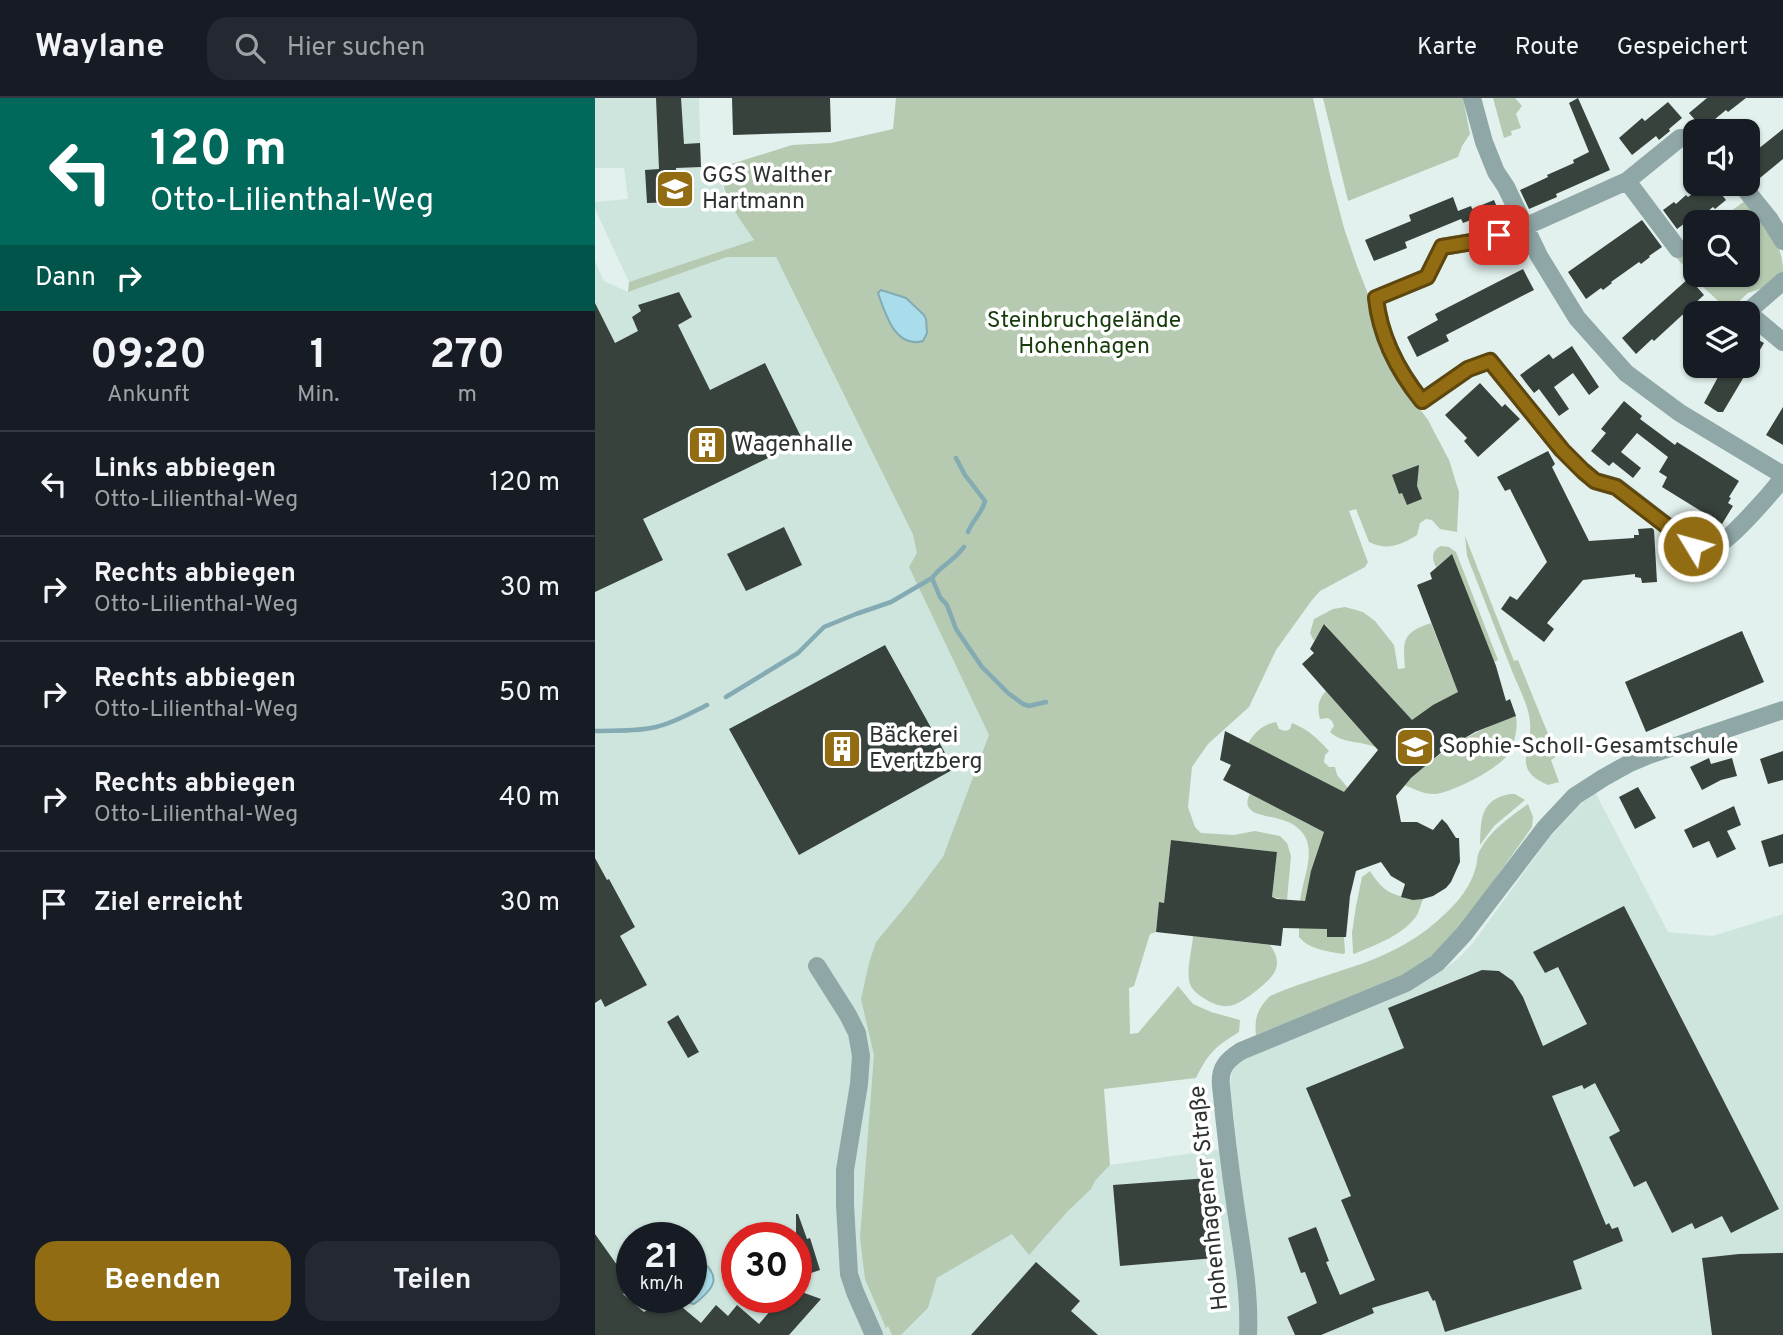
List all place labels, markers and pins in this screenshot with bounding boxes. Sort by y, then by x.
place label: GGS Walther Hartmann [702,162,832,217]
school or university icon: GGS Walther Hartmann [654,168,696,210]
pin [1469,205,1529,265]
building icon: Wagenhalle [686,424,728,466]
place label: Wagenhalle [734,431,853,460]
place label: Bäckerei Evertzberg [869,722,982,777]
school or university icon: Sophie-Scholl-Gesamtschule [1394,726,1436,768]
building icon: Bäckerei Evertzberg [821,728,863,770]
place label: Sophie-Scholl-Gesamtschule [1442,733,1738,762]

